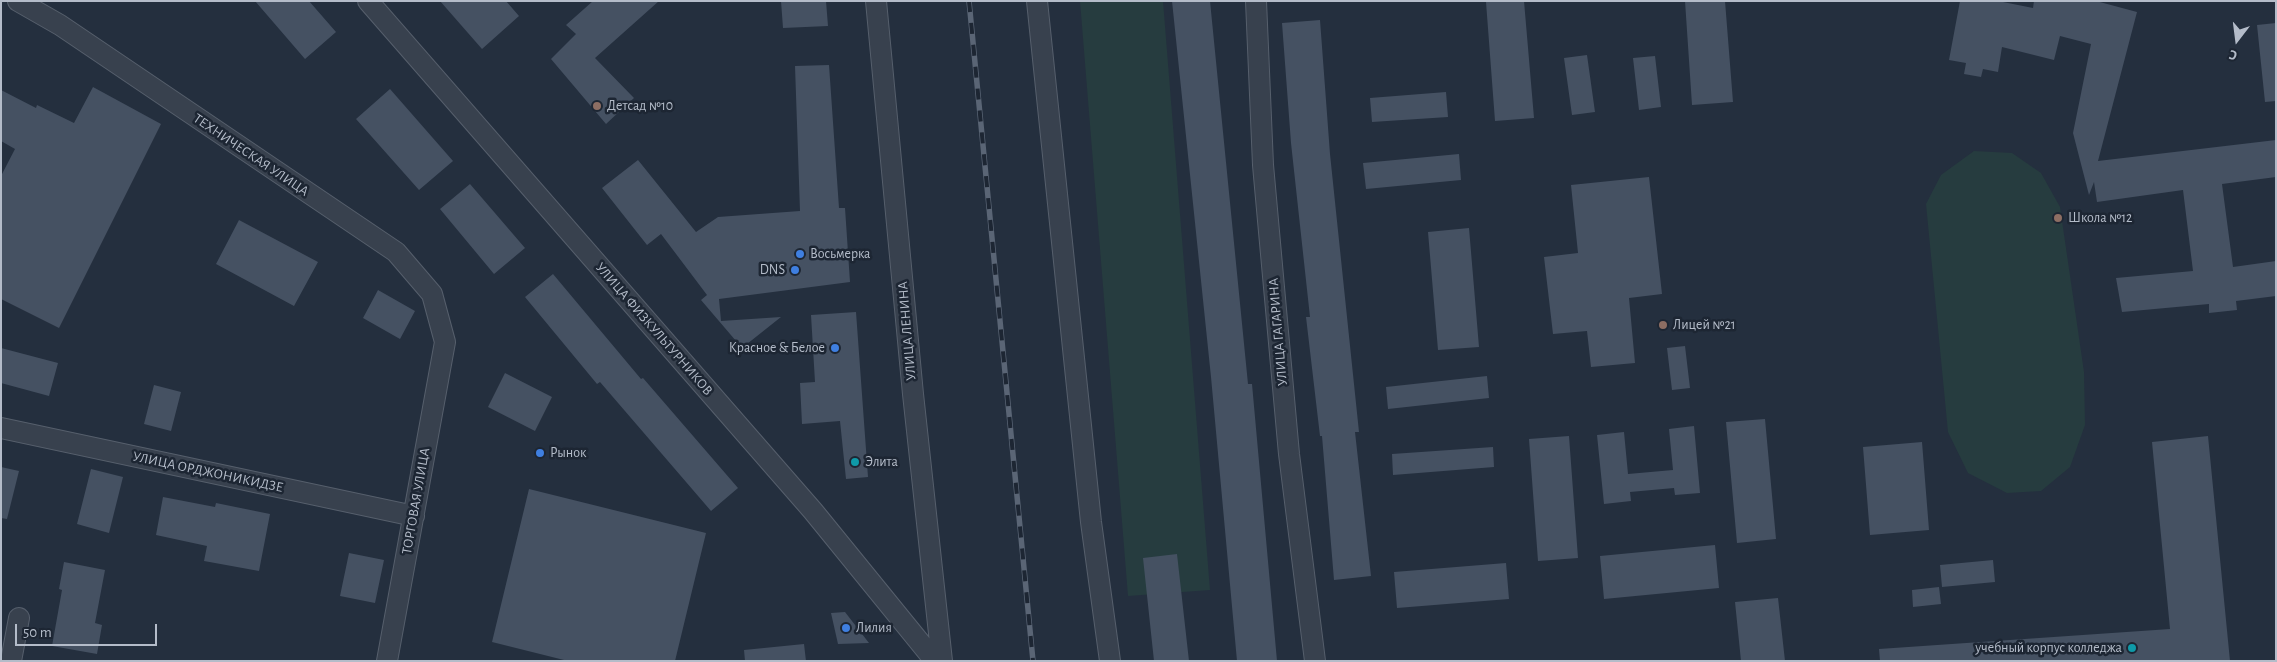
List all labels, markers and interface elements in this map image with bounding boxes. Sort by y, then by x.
north arrow [2212,15,2262,65]
text: С [2228,47,2239,62]
place label: Детсад №10 [607,98,673,114]
marker: Детсад №10 [591,100,603,112]
street label: ТЕХНИЧЕСКАЯ УЛИЦА [190,110,312,200]
place label: Школа №12 [2068,210,2132,226]
marker: Школа №12 [2052,212,2064,224]
place label: Восьмерка [810,246,870,262]
marker: Восьмерка [794,248,806,260]
street label: УЛИЦА ФИЗКУЛЬТУРНИКОВ [592,259,716,399]
place label: DNS [760,262,785,278]
marker: DNS [789,264,801,276]
street label: УЛИЦА ГАГАРИНА [1265,277,1291,387]
street label: УЛИЦА ЛЕНИНА [894,281,920,381]
place label: Лицей №21 [1673,317,1736,333]
marker: Лицей №21 [1657,319,1669,331]
place label: Красное & Белое [729,340,825,356]
marker: Красное & Белое [829,342,841,354]
place label: Рынок [550,445,586,461]
street label: ТОРГОВАЯ УЛИЦА [398,447,434,555]
marker: Рынок [534,447,546,459]
street label: УЛИЦА ОРДЖОНИКИДЗЕ [131,448,285,496]
place label: Элита [865,454,898,470]
marker: Элита [849,456,861,468]
scale bar [18,614,160,646]
place label: Лилия [856,620,892,636]
marker: Лилия [840,622,852,634]
text: 50 m [23,625,52,640]
place label: учебный корпус колледжа [1975,640,2122,656]
marker: учебный корпус колледжа [2126,642,2138,654]

